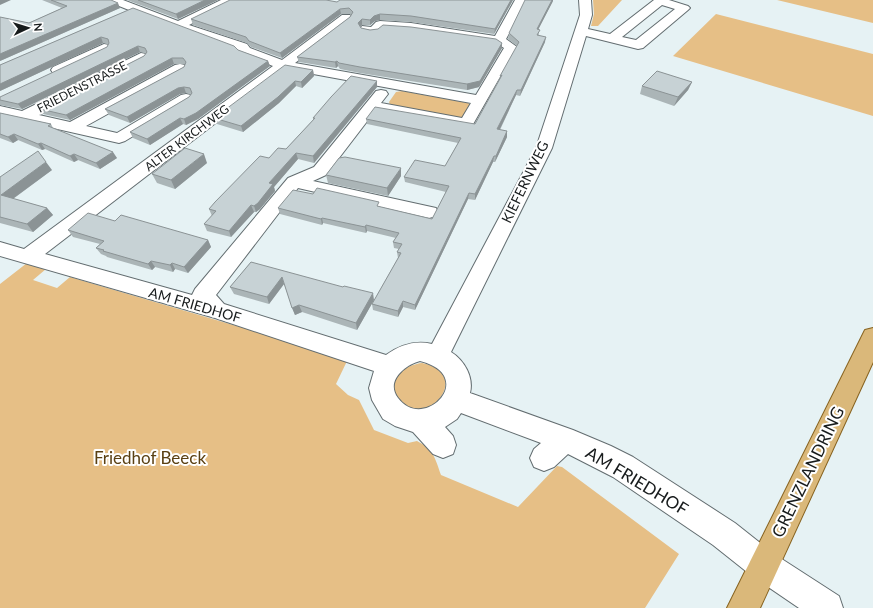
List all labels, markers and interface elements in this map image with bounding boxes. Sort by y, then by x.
north arrow [8,8,48,48]
text: N [32,23,45,32]
street label: FRIEDENSTRASSE [34,57,129,116]
street label: ALTER KIRCHWEG [142,101,232,174]
street label: KIEFERNWEG [497,138,552,226]
street label: AM FRIEDHOF [147,283,243,326]
street label: GRENZLANDRING [767,403,848,541]
street label: AM FRIEDHOF [582,442,693,520]
park label: Friedhof Beeck [94,447,206,468]

